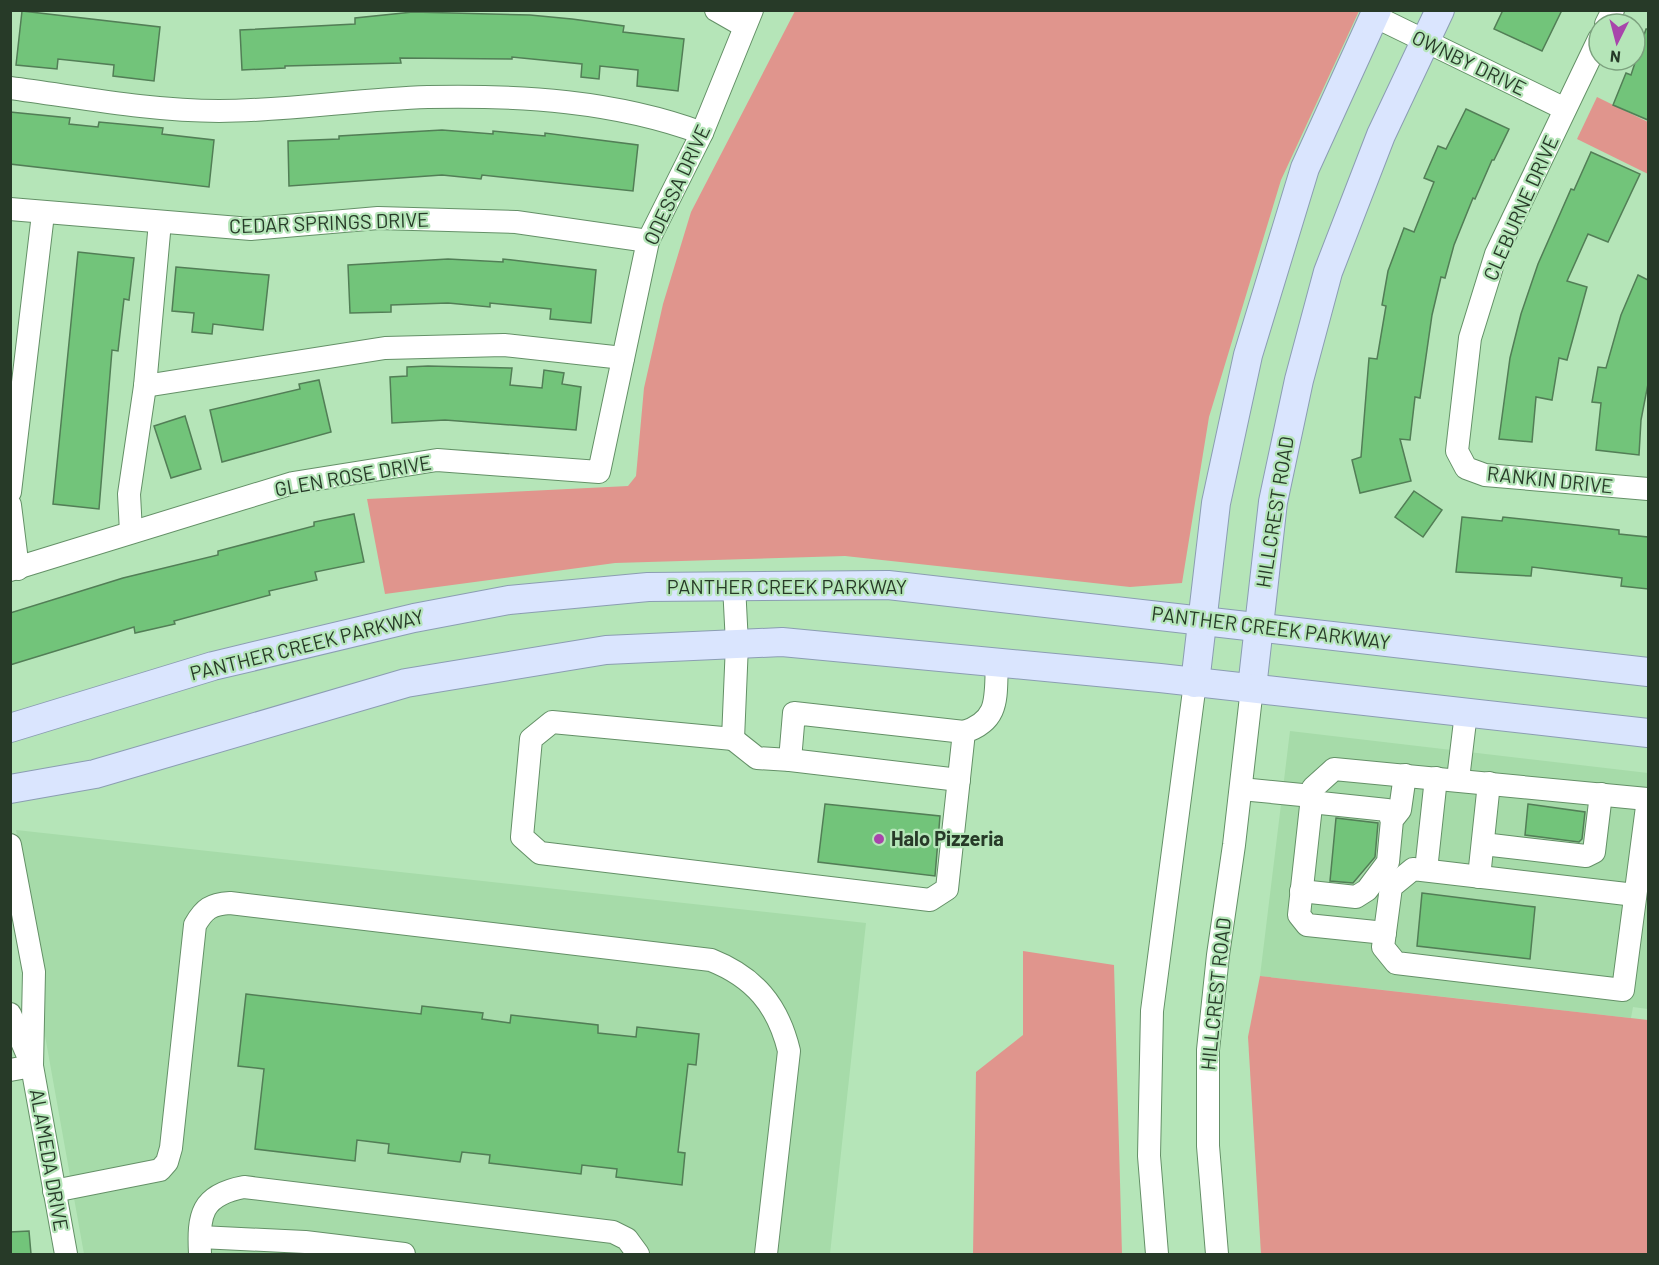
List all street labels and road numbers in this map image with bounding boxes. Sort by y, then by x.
street label: OWNBY DRIVE [1409,24,1530,100]
street label: ODESSA DRIVE [638,121,714,248]
street label: CLEBURNE DRIVE [1477,131,1563,284]
street label: CEDAR SPRINGS DRIVE [228,207,429,237]
street label: HILLCREST ROAD [1250,434,1298,589]
street label: GLEN ROSE DRIVE [272,449,433,501]
street label: RANKIN DRIVE [1486,460,1614,498]
street label: PANTHER CREEK PARKWAY [667,574,907,598]
street label: PANTHER CREEK PARKWAY [1150,600,1392,654]
street label: PANTHER CREEK PARKWAY [187,603,426,685]
street label: HILLCREST ROAD [1195,916,1235,1071]
street label: ALAMEDA DRIVE [26,1087,74,1233]

